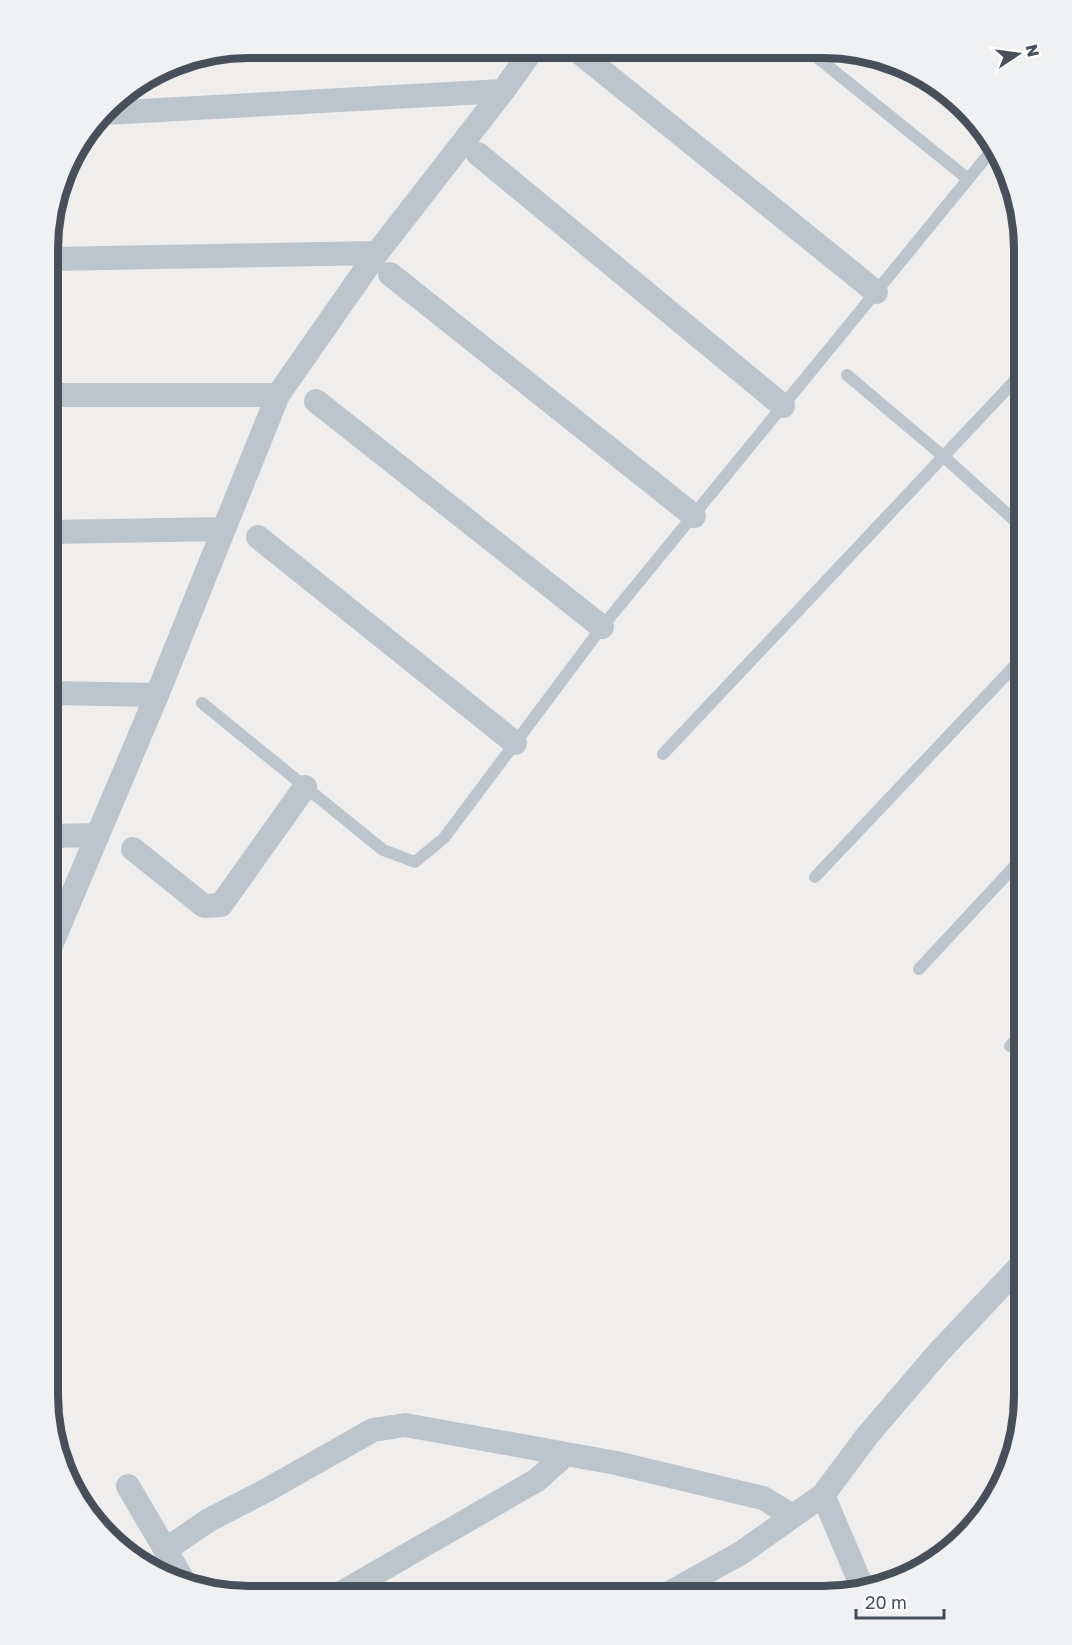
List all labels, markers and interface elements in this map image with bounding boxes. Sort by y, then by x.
north arrow [988,24,1048,84]
text: N [1022,42,1044,59]
scale bar [856,1582,944,1620]
text: 20 m [865,1591,907,1613]

